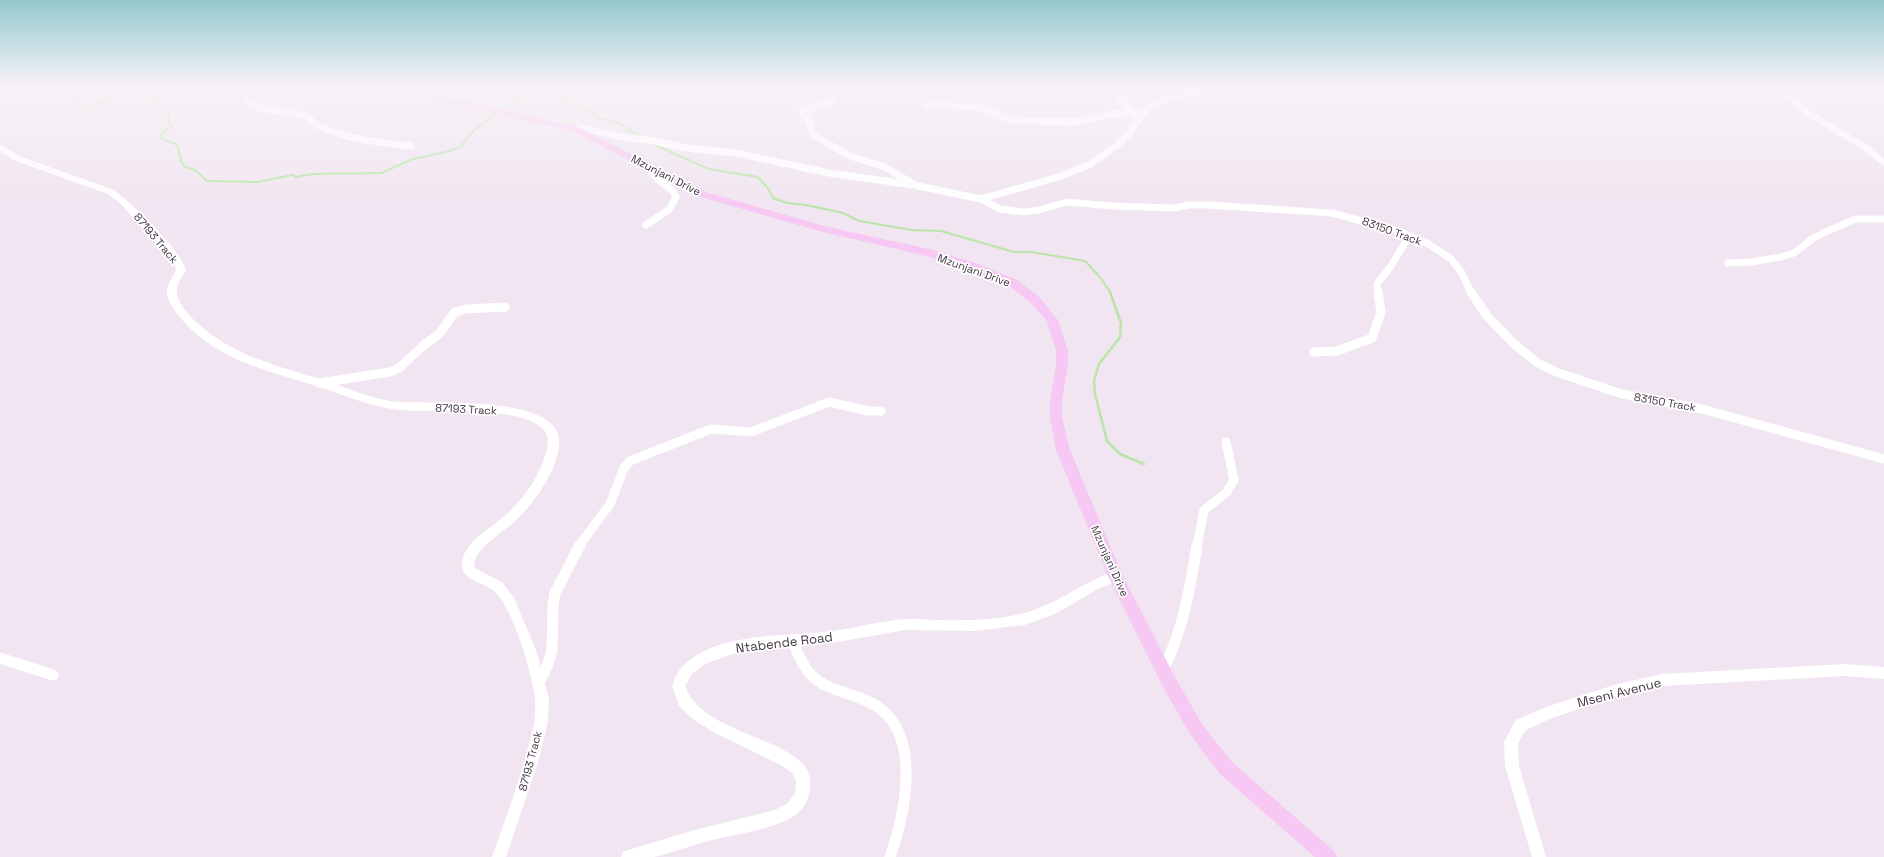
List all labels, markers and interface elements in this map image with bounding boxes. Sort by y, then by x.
street label: Mzunjani Drive [629,151,703,199]
street label: 87193 Track [131,210,181,266]
street label: 83150 Track [1360,214,1424,248]
street label: Mzunjani Drive [936,250,1012,290]
street label: 83150 Track [1633,390,1697,414]
street label: 87193 Track [435,400,497,418]
street label: Mzunjani Drive [1088,523,1132,599]
street label: Ntabende Road [735,628,833,657]
street label: Mseni Avenue [1575,674,1663,711]
street label: 87193 Track [515,729,545,793]

